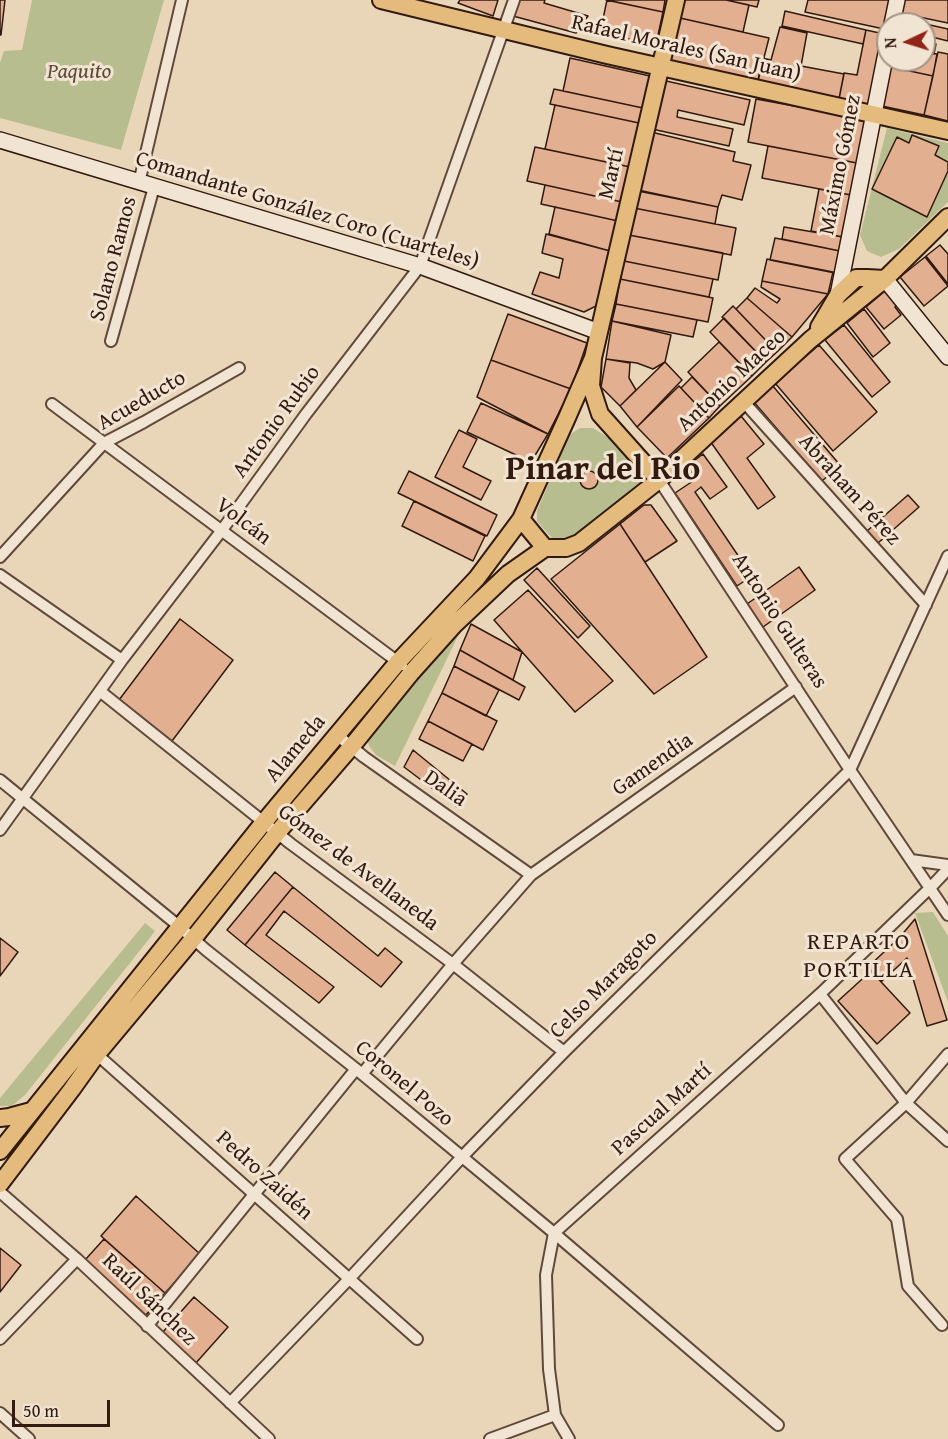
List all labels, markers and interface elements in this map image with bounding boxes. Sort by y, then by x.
street label: Rafael Morales (San Juan) [569,10,803,88]
north arrow [876,12,936,72]
text: N [878,37,902,49]
park label: Paquito [47,59,111,85]
street label: Máximo Gómez [814,93,868,237]
street label: Comandante González Coro (Cuarteles) [132,146,482,276]
street label: Martí [593,146,631,202]
street label: Solano Ramos [85,194,143,324]
street label: Antonio Maceo [672,324,792,438]
street label: Antonio Rubio [227,361,327,483]
street label: Acueducto [93,365,191,437]
street label: Abraham Pérez [792,429,906,551]
district label: Pinar del Rio [506,450,700,490]
street label: Volcán [210,492,276,552]
street label: Antonio Gulteras [725,548,833,694]
street label: Alameda [260,710,332,788]
street label: Gamendia [608,728,698,802]
street label: Dalia [418,765,472,813]
street label: Gómez de Avellaneda [272,799,444,937]
street label: Celso Maragoto [544,925,664,1045]
district label: REPARTO PORTILLA [803,929,915,985]
street label: Coronel Pozo [349,1035,459,1133]
street label: Pascual Martí [607,1058,717,1162]
street label: Pedro Zaidén [210,1126,318,1226]
street label: Raúl Sánchez [96,1248,202,1352]
scale bar [15,1388,112,1426]
text: 50 m [23,1397,59,1424]

